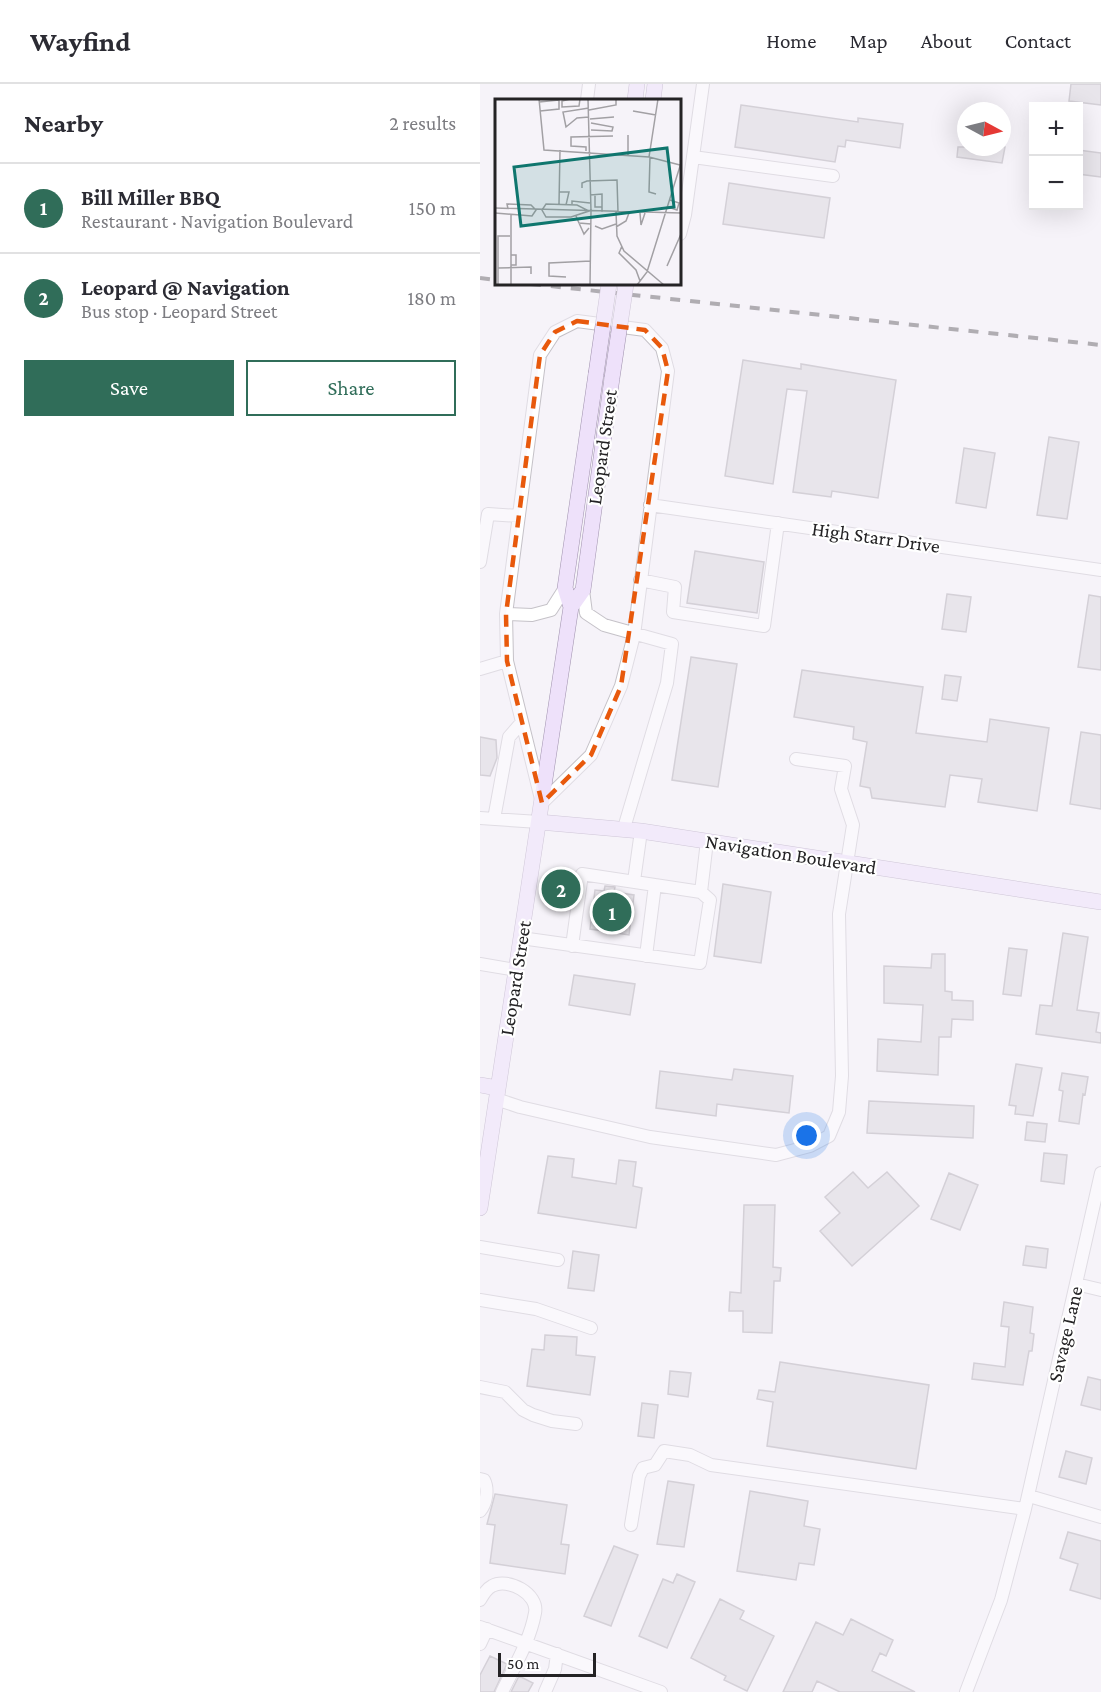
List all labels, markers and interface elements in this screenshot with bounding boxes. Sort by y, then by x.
text: Wayfind [30,26,131,57]
text: Home [766,29,816,53]
text: Map [849,29,888,53]
text: About [921,29,972,53]
text: Contact [1005,29,1071,53]
inset map [495,99,681,285]
north arrow [957,102,1011,156]
map controls [1029,102,1083,210]
button: + [1029,102,1083,156]
text: Nearby [24,109,103,138]
text: 2 results [389,112,456,134]
button: − [1029,156,1083,210]
text: Bill Miller BBQ [81,185,220,210]
text: 1 [40,197,47,219]
text: 150 m [409,197,456,219]
text: Restaurant · Navigation Boulevard [81,210,353,232]
text: Leopard @ Navigation [81,275,290,300]
text: 2 [38,287,49,309]
text: 180 m [407,287,456,309]
text: Bus stop · Leopard Street [81,300,277,322]
button: Save [24,360,234,416]
button: Share [246,360,456,416]
street label: Leopard Street [583,388,622,506]
street label: High Starr Drive [810,517,942,558]
street label: Navigation Boulevard [704,830,879,879]
pin: 2 [542,866,580,912]
pin: 1 [592,890,632,934]
street label: Leopard Street [495,918,536,1037]
your location [792,1121,821,1150]
street label: Savage Lane [1043,1284,1088,1384]
scale bar [498,1650,596,1678]
text: 50 m [507,1655,539,1672]

